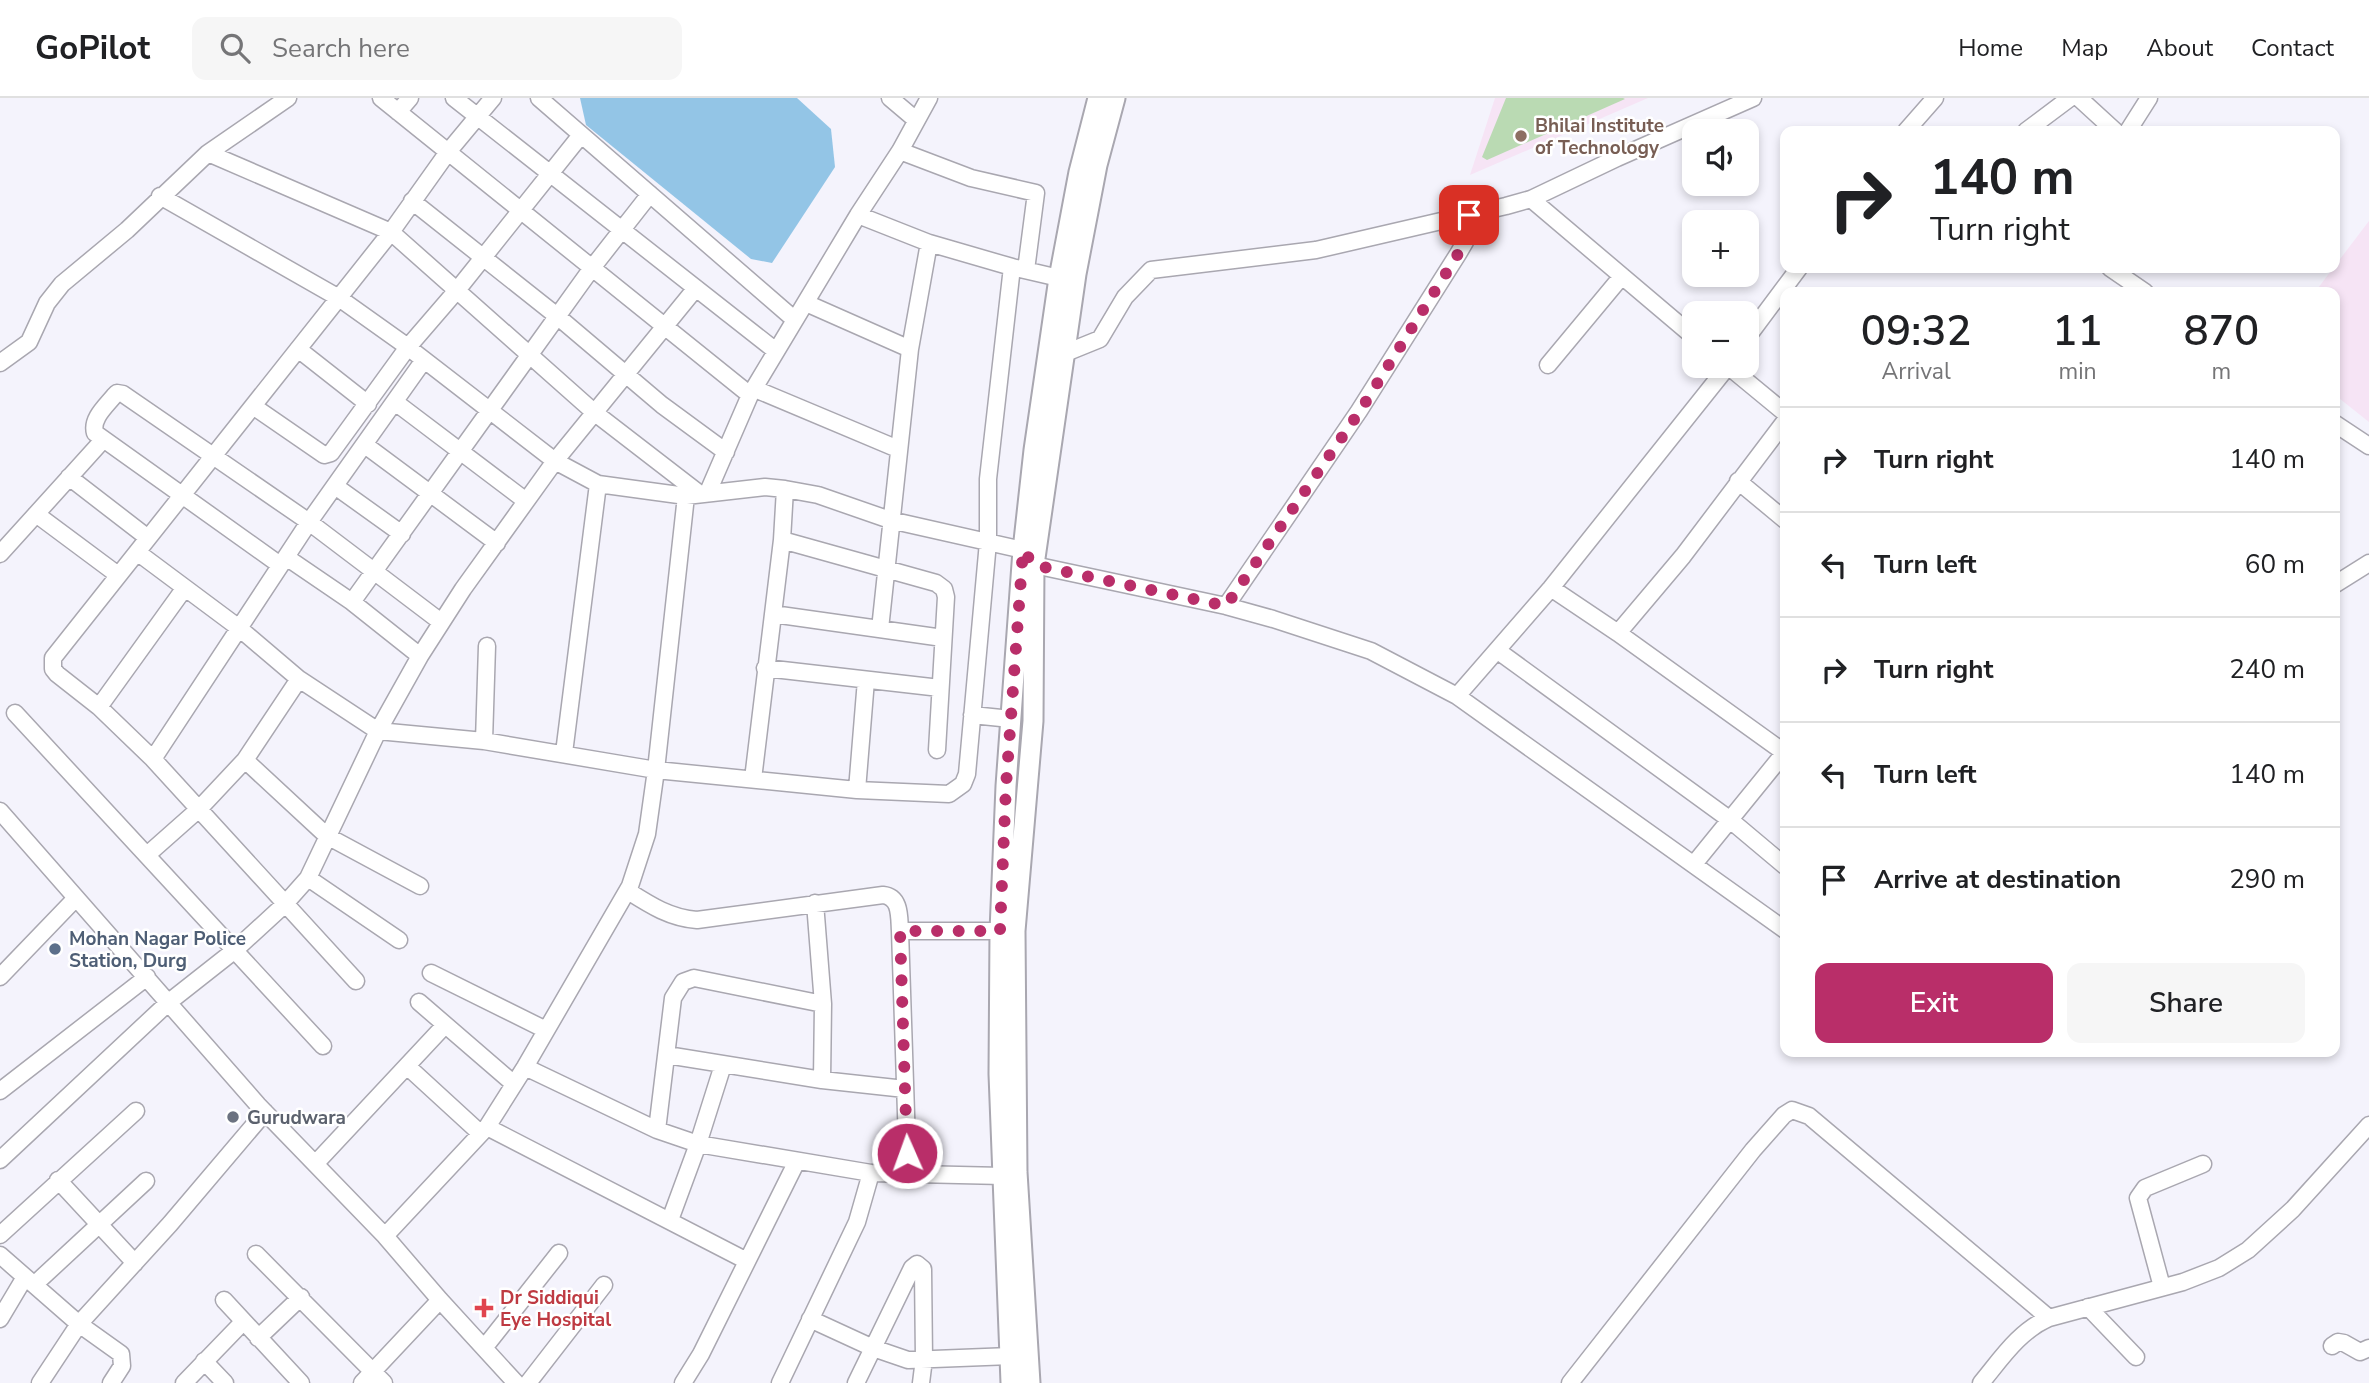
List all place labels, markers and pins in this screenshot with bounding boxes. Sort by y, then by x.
place label: Bhilai Institute of Technology [1535,113,1664,161]
marker: Bhilai Institute of Technology [1513,128,1529,144]
pin [1439,185,1499,245]
place label: Mohan Nagar Police Station, Durg [69,926,246,974]
marker: Mohan Nagar Police Station, Durg [47,941,63,957]
place label: Gurudwara [247,1105,346,1131]
marker: Gurudwara [225,1109,241,1125]
place label: Dr Siddiqui Eye Hospital [500,1285,611,1333]
marker: Dr Siddiqui Eye Hospital [474,1298,494,1318]

